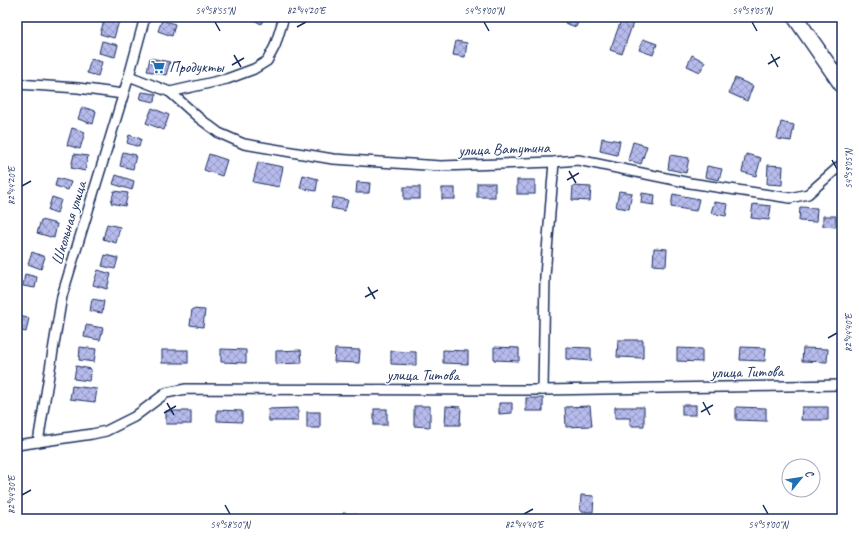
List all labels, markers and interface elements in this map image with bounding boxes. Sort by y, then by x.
text: 54°58'55"N [195,4,237,17]
text: 82°44'20"E [287,4,327,17]
text: 54°59'00"N [464,4,506,17]
text: 54°59'05"N [732,4,774,17]
place label: Продукты [169,57,225,77]
supermarket icon: Продукты [150,59,166,75]
street label: улица Ватутина [457,137,551,161]
text: 54°59'05"N [842,147,855,189]
text: 82°44'20"E [5,165,18,205]
street label: Школьная улица [47,177,92,267]
text: 82°44'40"E [842,312,855,352]
street label: улица Титова [710,361,785,383]
street label: улица Титова [386,365,461,385]
north arrow [781,458,821,498]
text: С [802,467,818,480]
text: 82°44'30"E [5,474,18,514]
text: 54°58'50"N [210,518,252,531]
text: 82°44'40"E [505,518,545,531]
text: 54°59'00"N [748,518,790,531]

